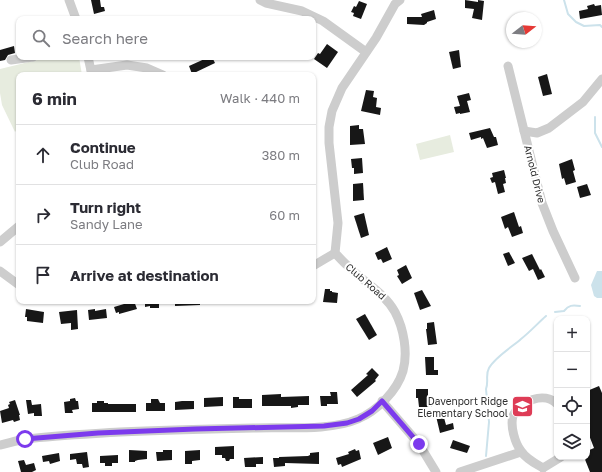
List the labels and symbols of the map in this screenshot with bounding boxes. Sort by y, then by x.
north arrow [506,12,542,48]
street label: Arnold Drive [522,144,548,204]
street label: Club Road [343,260,389,302]
school or university icon: Davenport Ridge Elementary School [510,394,536,420]
place label: Davenport Ridge Elementary School [417,395,508,419]
route start [16,430,34,448]
route end [410,435,428,453]

